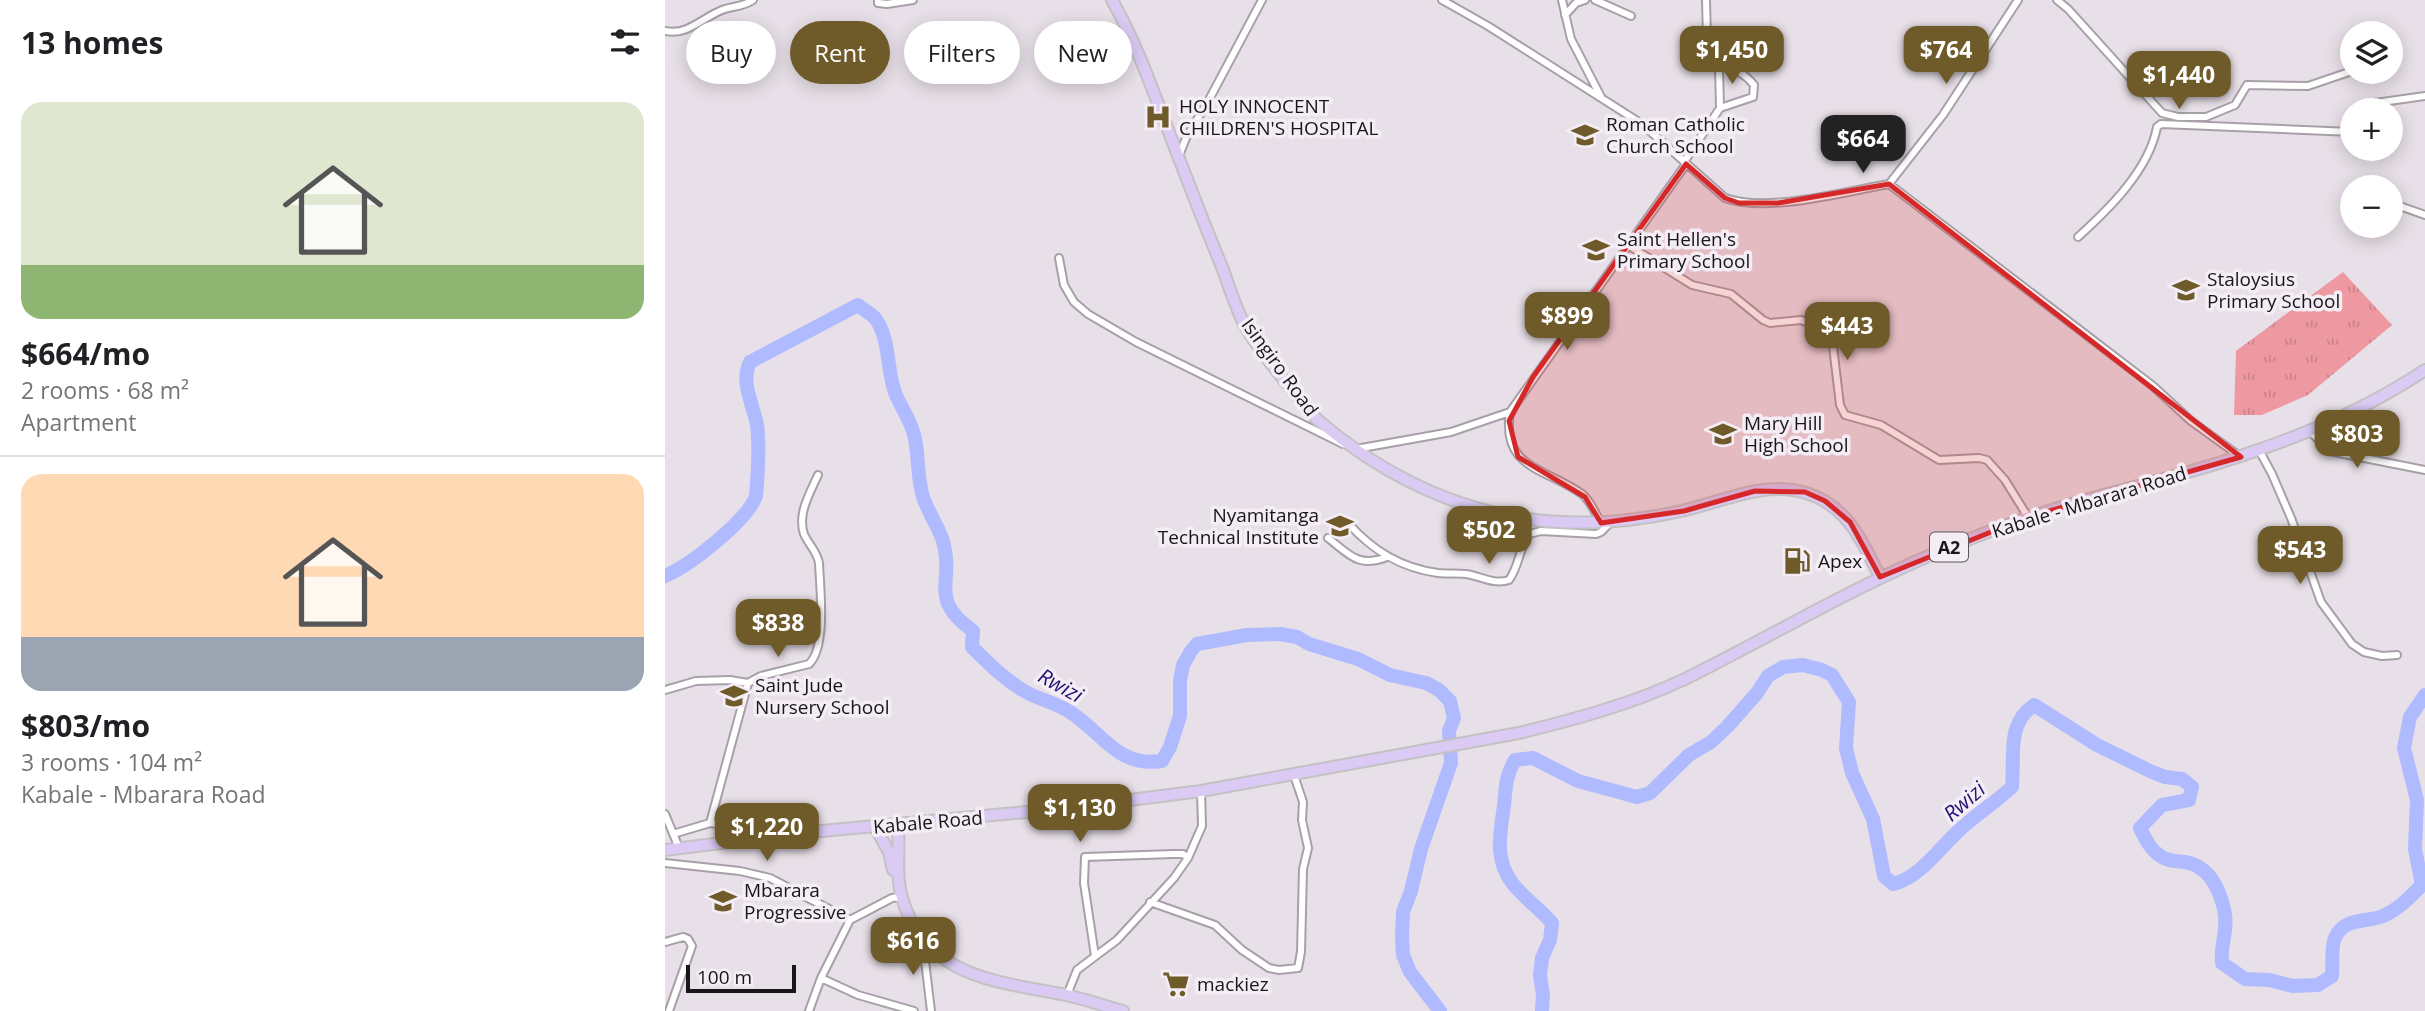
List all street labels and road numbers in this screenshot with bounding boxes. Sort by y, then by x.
street label: Isingiro Road [1236,313,1324,421]
street label: Kabale - Mbarara Road [1989,460,2189,544]
road number: A2 [1930,532,1968,562]
street label: Kabale Road [872,804,984,840]

